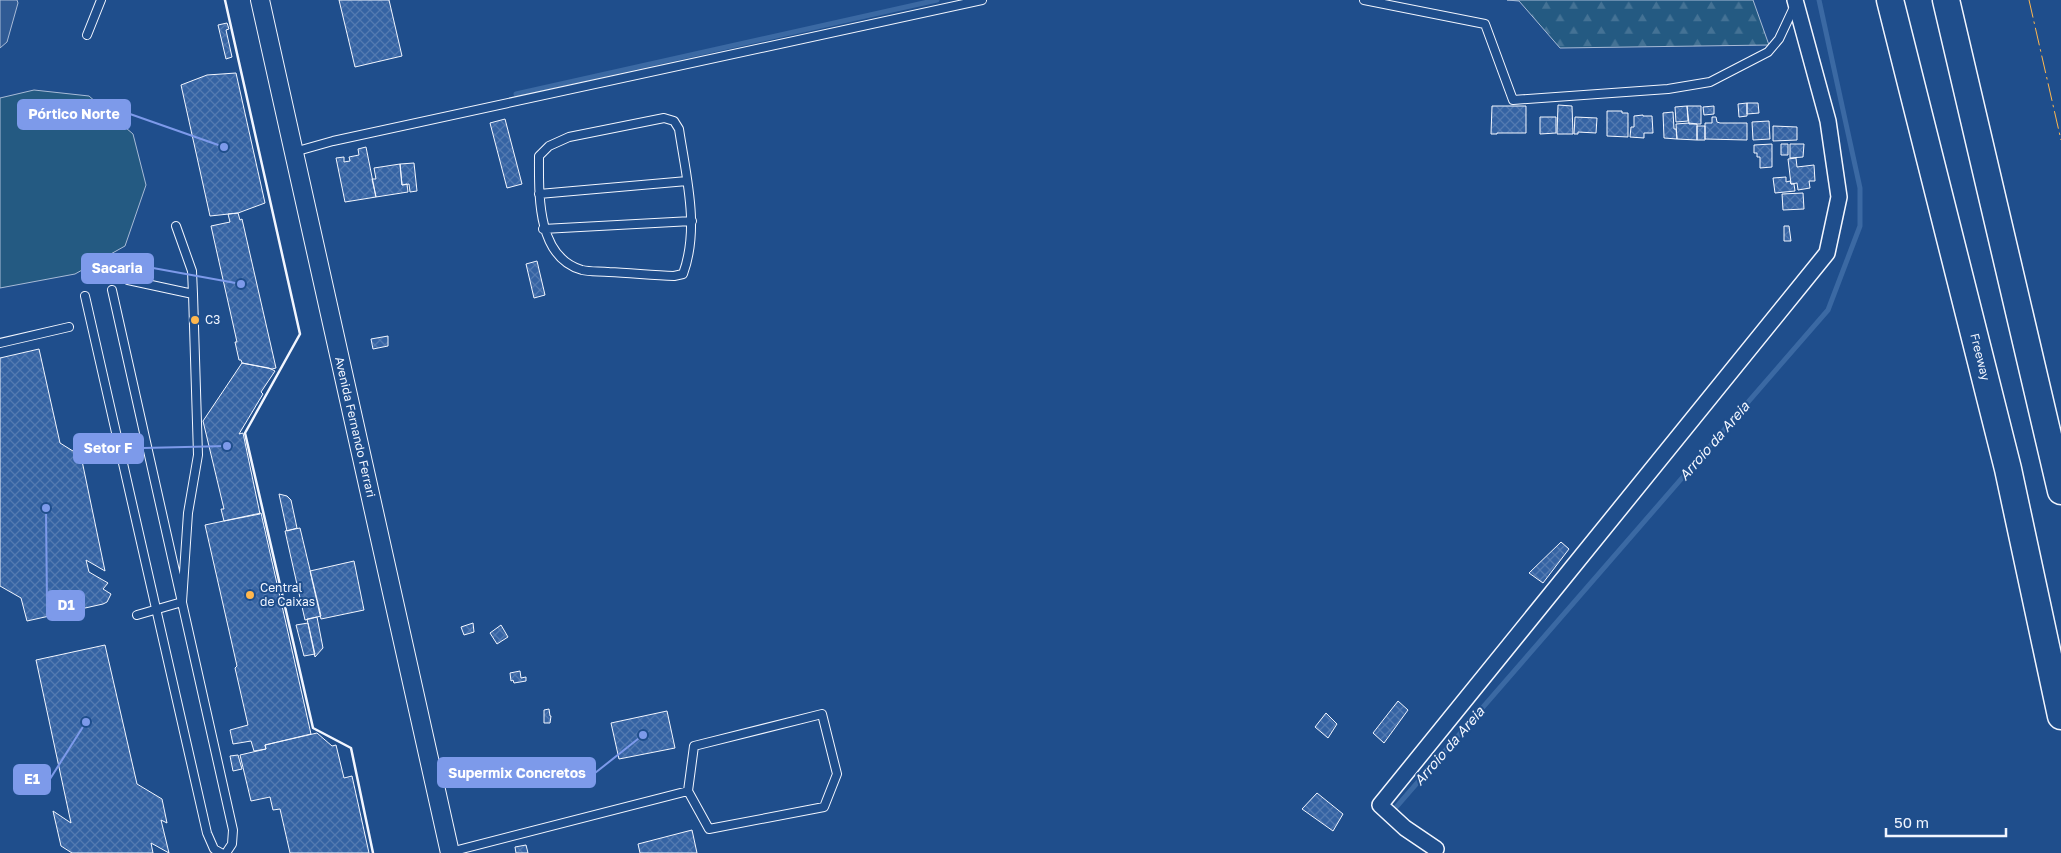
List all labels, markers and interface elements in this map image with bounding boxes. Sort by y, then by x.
callout: Pórtico Norte [18,100,130,129]
text: Pórtico Norte [28,105,120,122]
callout: Sacaria [82,254,153,283]
text: Sacaria [91,259,143,276]
place label: C3 [205,312,220,327]
marker: C3 [189,314,201,326]
street label: Freeway [1967,332,1994,382]
street label: Avenida Fernando Ferrari [332,355,379,499]
water label: Arroio da Areia [1675,397,1753,484]
callout: Setor F [74,434,143,463]
text: Setor F [84,439,132,456]
place label: Central de Caixas [260,580,315,609]
marker: Central de Caixas [244,589,256,601]
callout: D1 [47,591,84,620]
text: D1 [57,596,75,613]
water label: Arroio da Areia [1410,702,1488,789]
callout: Supermix Concretos [438,758,595,787]
text: Supermix Concretos [448,764,586,781]
callout: E1 [14,765,50,794]
text: E1 [24,770,40,787]
scale bar [1886,806,2006,838]
text: 50 m [1894,813,1929,831]

